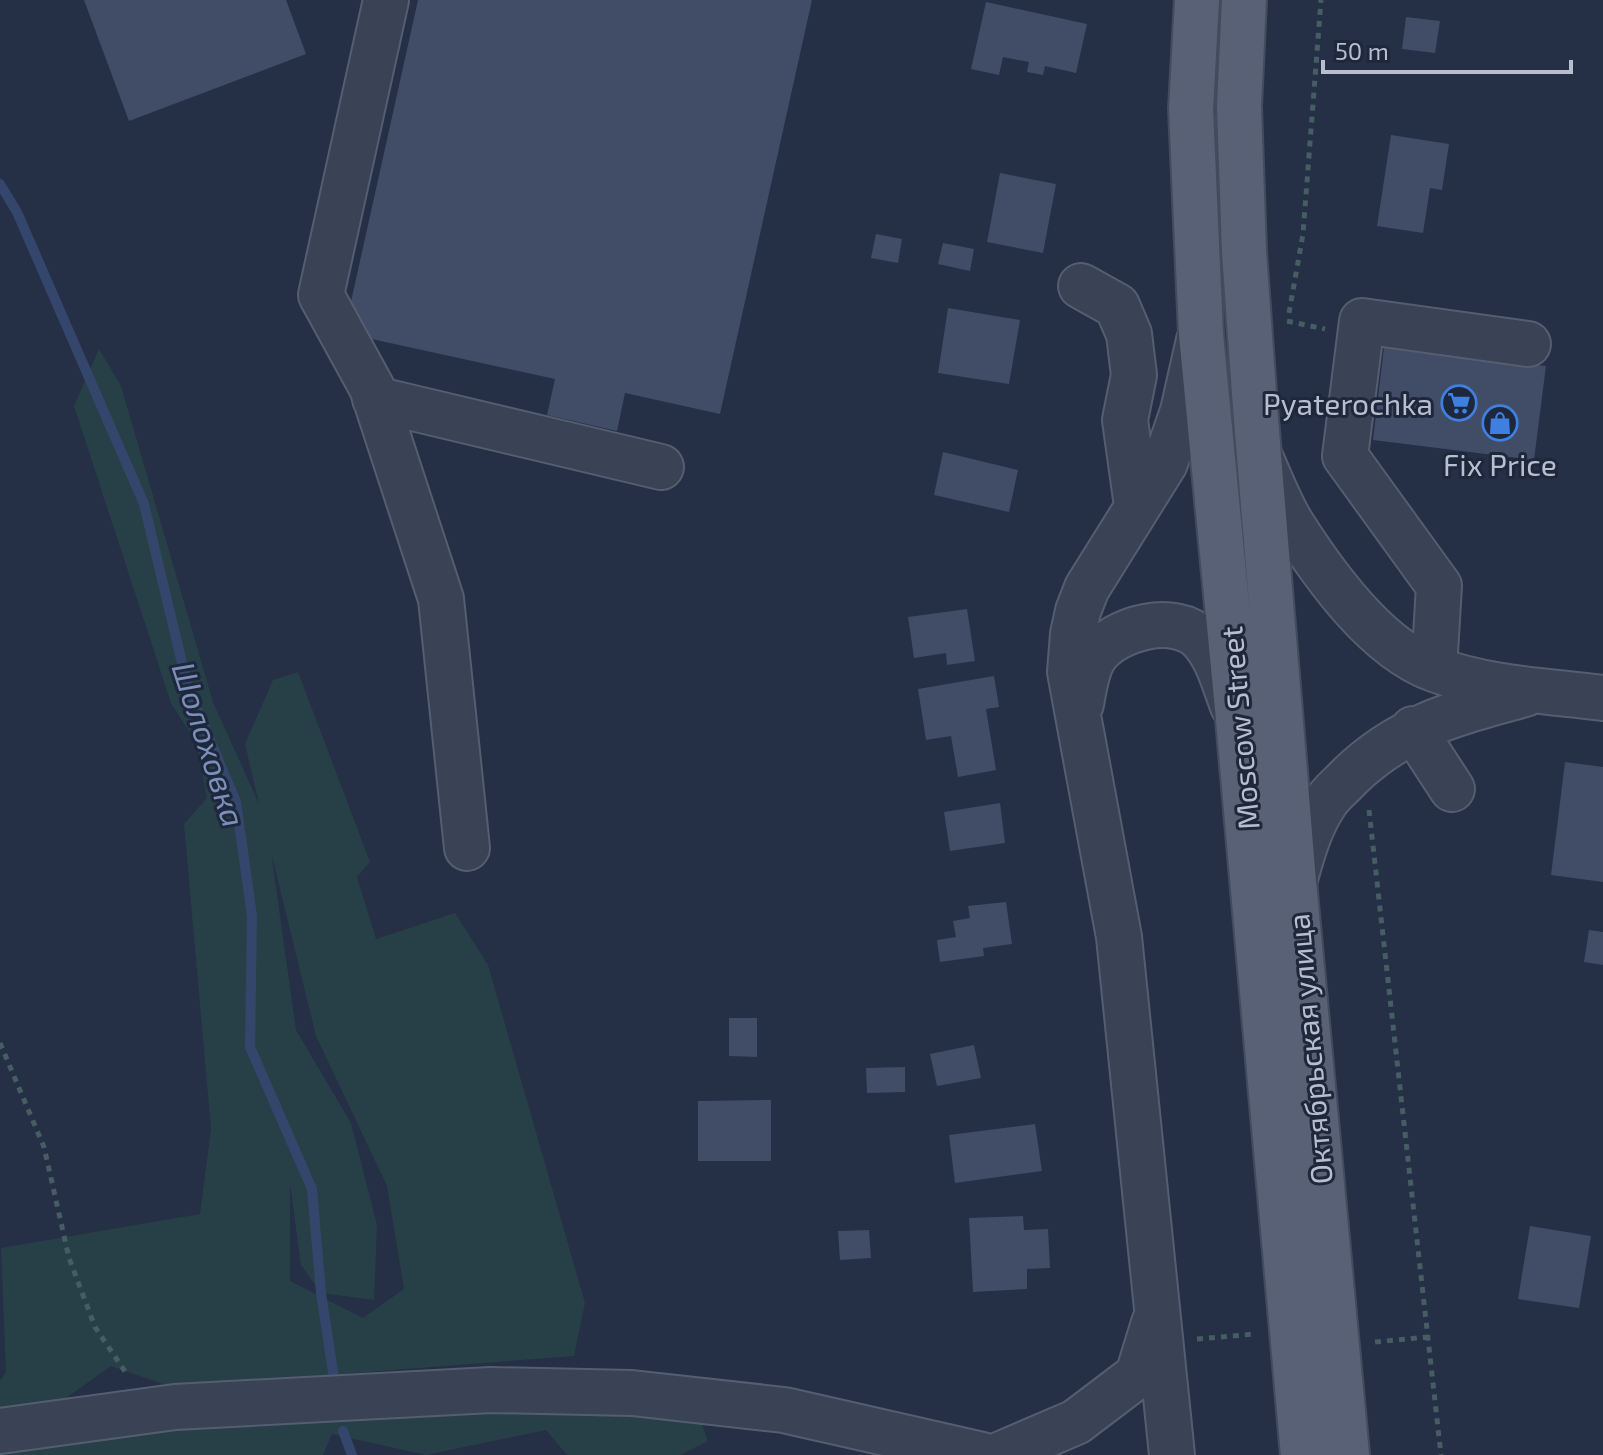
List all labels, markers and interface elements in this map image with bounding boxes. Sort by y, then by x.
scale bar [1323,24,1571,74]
text: 50 m [1335,36,1389,65]
supermarket icon: Pyaterochka [1440,384,1478,422]
place label: Pyaterochka [1263,385,1433,421]
shop icon: Fix Price [1481,404,1519,442]
place label: Fix Price [1443,446,1557,482]
street label: Moscow Street [1212,625,1266,831]
water label: Шолоховка [166,657,254,831]
street label: Октябрьская улица [1279,912,1340,1186]

